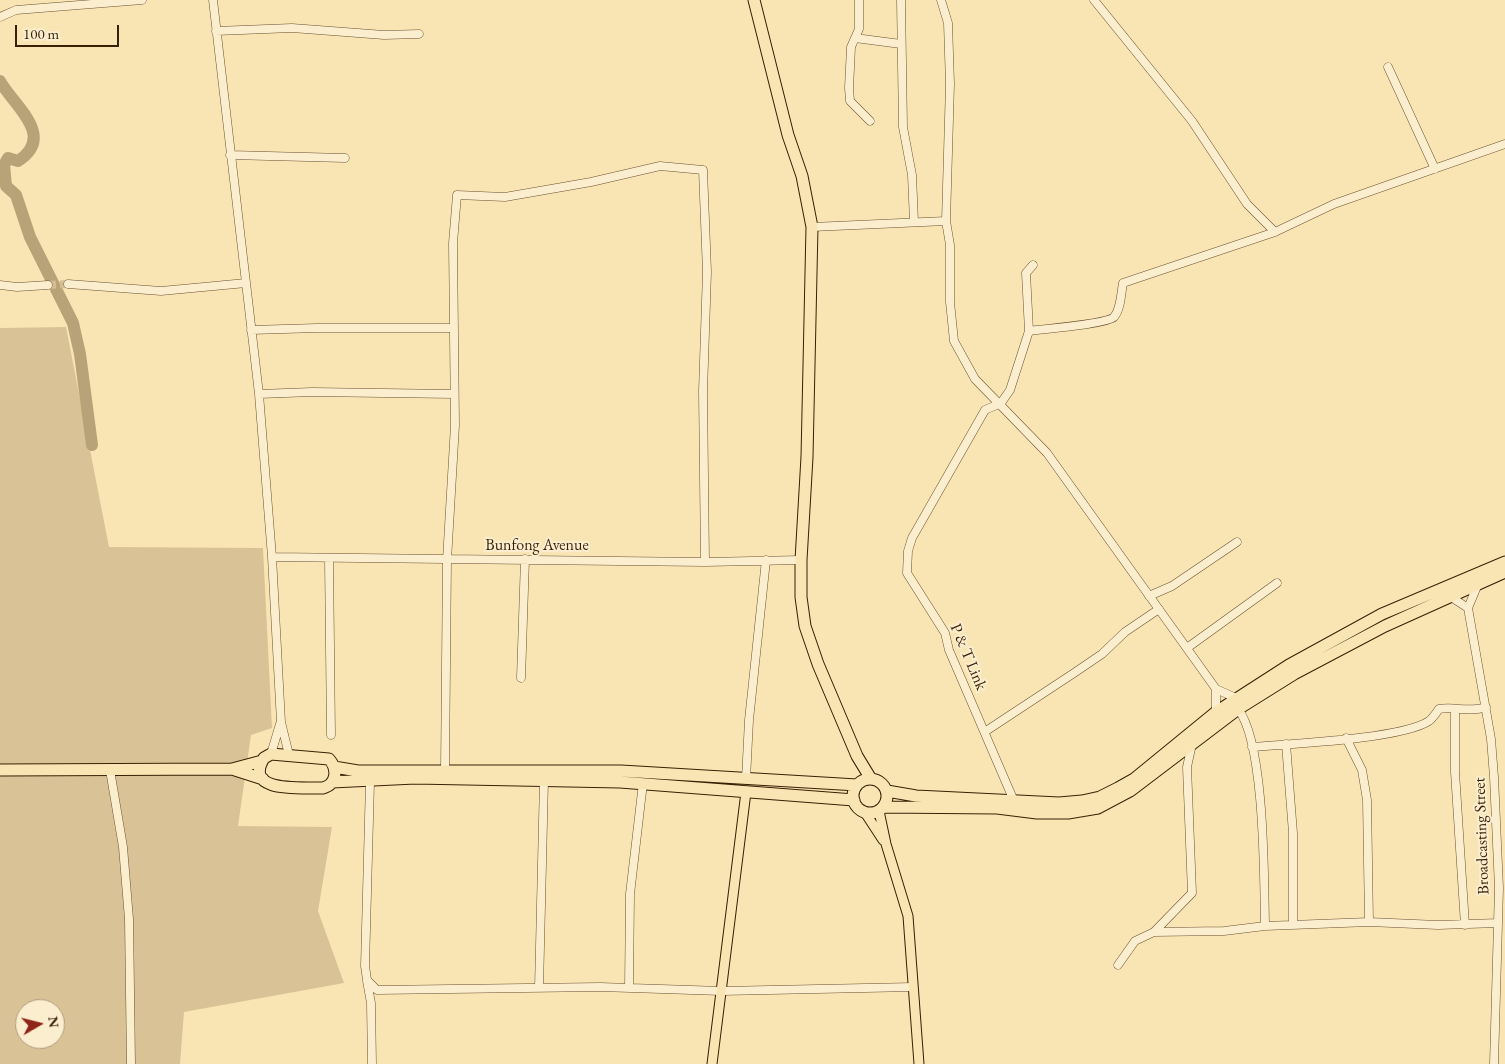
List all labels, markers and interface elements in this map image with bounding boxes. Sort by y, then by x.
scale bar [18,15,121,47]
text: 100 m [23,24,59,43]
street label: Bunfong Avenue [485,536,589,556]
street label: P & T Link [945,621,991,693]
street label: Broadcasting Street [1470,777,1494,895]
north arrow [15,999,65,1049]
text: N [44,1015,64,1029]

